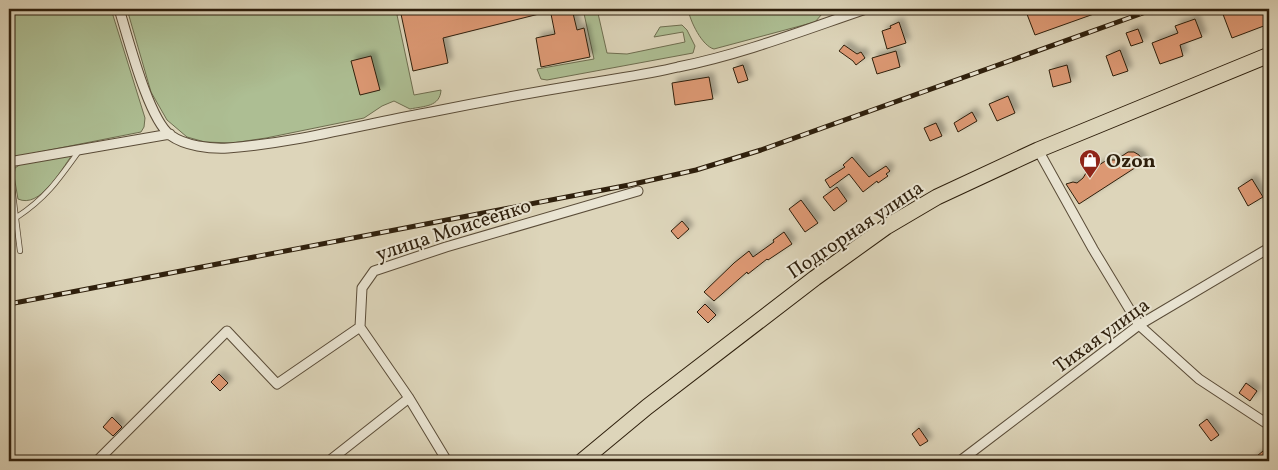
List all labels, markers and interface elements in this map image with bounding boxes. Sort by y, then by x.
shop icon: Ozon [1078,148,1102,179]
place label: Ozon [1106,148,1156,176]
street label: Подгорная улица [782,175,930,287]
street label: улица Моисеенко [372,193,535,269]
street label: Тихая улица [1048,292,1156,381]

